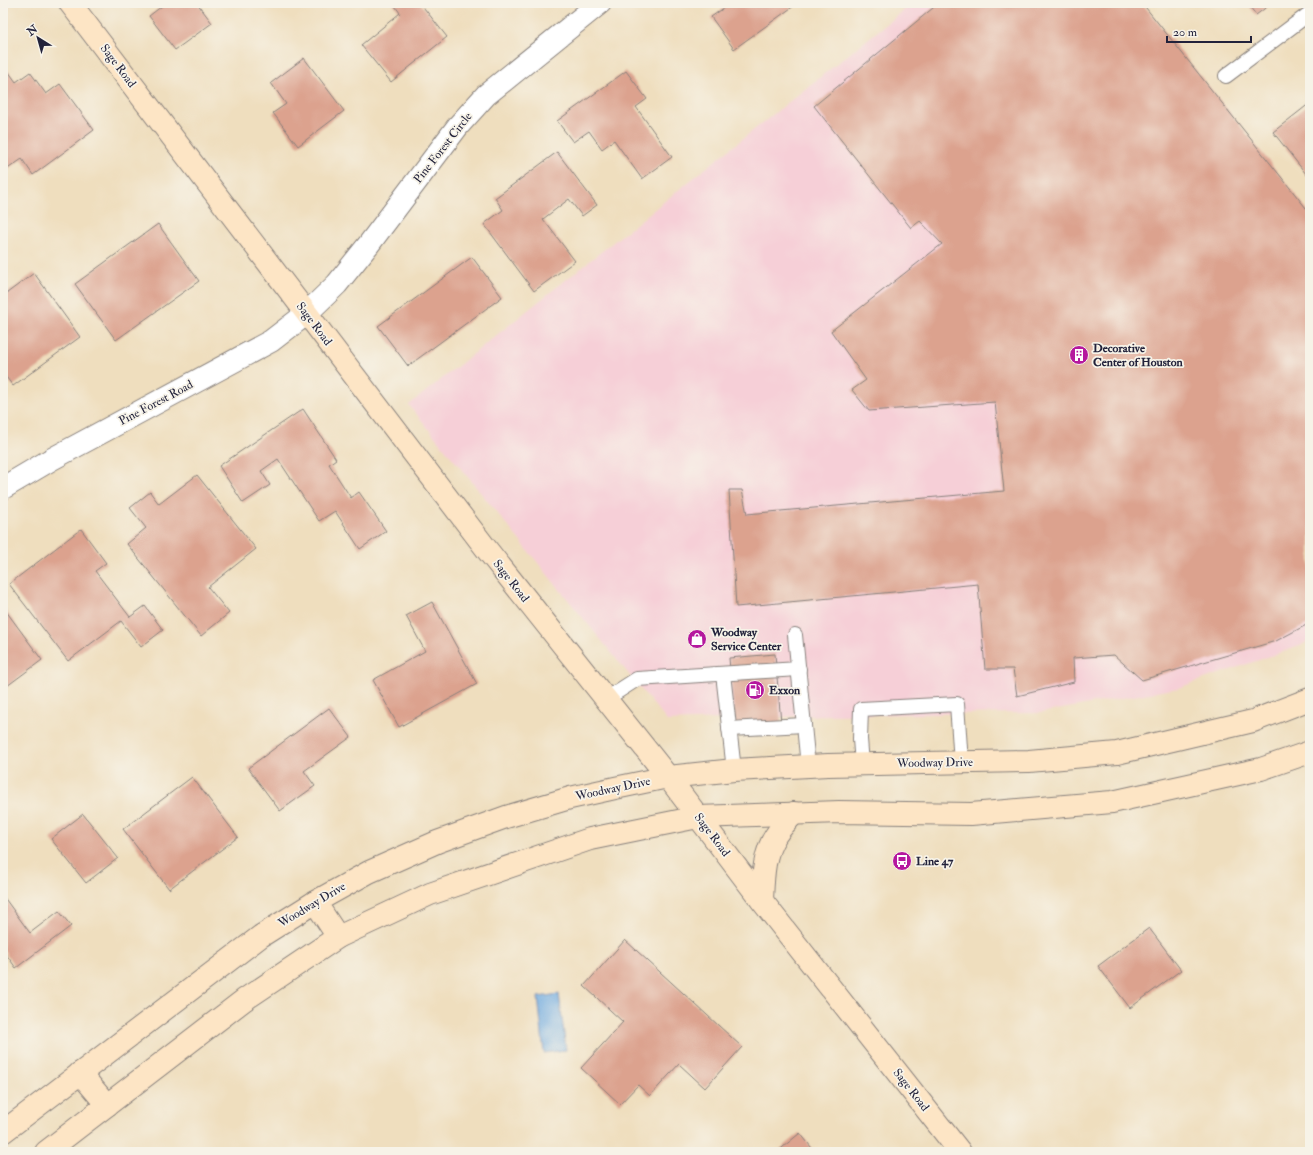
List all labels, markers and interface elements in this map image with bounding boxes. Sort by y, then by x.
north arrow [18,18,58,58]
scale bar [1167,18,1251,44]
text: N [24,22,41,39]
text: 20 m [1173,25,1198,40]
street label: Sage Road [97,41,139,91]
street label: Pine Forest Circle [411,109,475,187]
street label: Sage Road [293,299,335,349]
place label: Decorative Center of Houston [1093,341,1183,370]
building icon: Decorative Center of Houston [1068,344,1090,366]
street label: Pine Forest Road [116,377,196,429]
street label: Sage Road [490,557,532,605]
place label: Woodway Service Center [710,625,782,654]
shop icon: Woodway Service Center [686,628,708,650]
fuel station icon: Exxon [744,679,766,701]
place label: Exxon [769,683,801,698]
street label: Woodway Drive [896,755,973,771]
street label: Woodway Drive [573,774,652,804]
street label: Sage Road [691,810,733,860]
bus stop icon: Line 47 [891,850,913,872]
place label: Line 47 [916,854,954,869]
street label: Woodway Drive [275,879,348,932]
street label: Sage Road [890,1066,932,1114]

